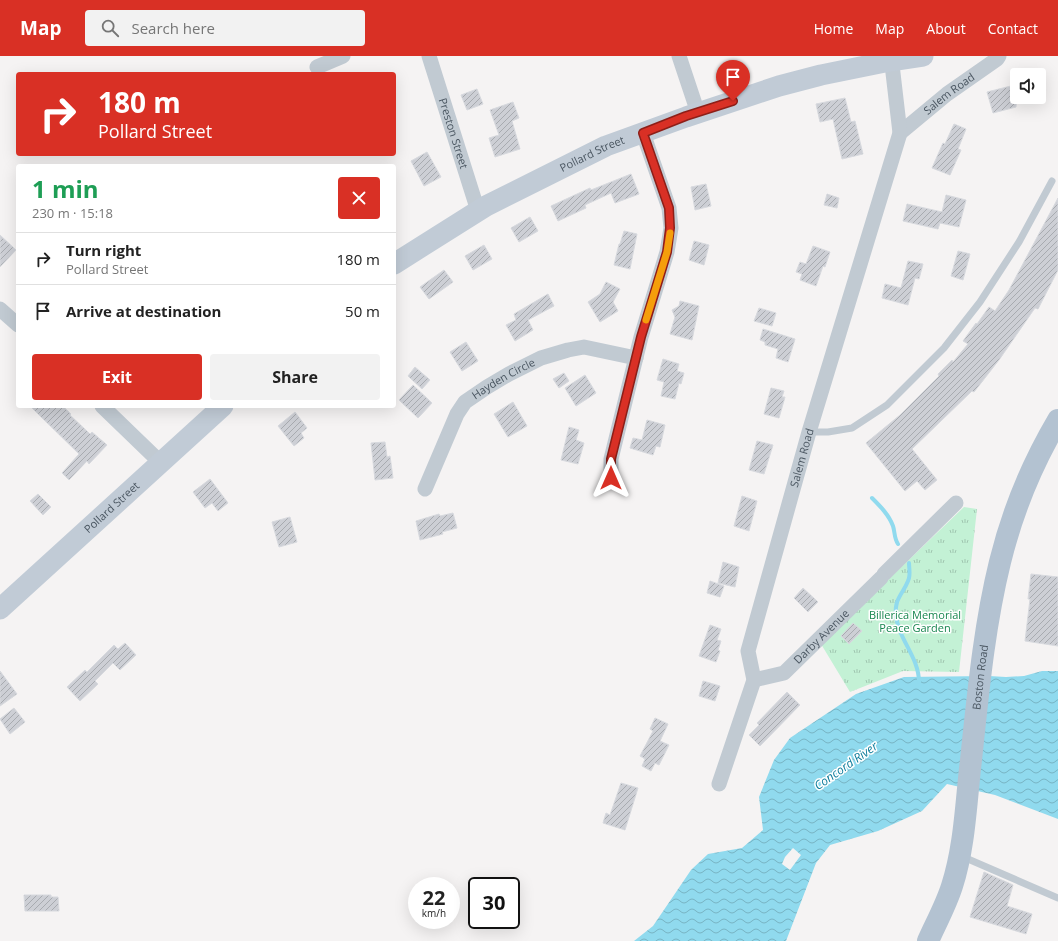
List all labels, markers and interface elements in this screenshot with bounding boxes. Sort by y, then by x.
search box [85,10,365,46]
text: Map [20,15,61,41]
icon: search [99,17,121,39]
text: Search here [131,18,215,38]
text: Home [814,19,853,38]
text: Map [875,19,904,38]
text: About [926,19,966,38]
text: Contact [988,19,1038,38]
pin [716,60,750,101]
icon: arrive [722,66,744,88]
map controls [1010,68,1046,104]
button: sound [1010,68,1046,104]
street label: Salem Road [920,69,977,117]
text: 180 m [98,83,181,121]
icon: right [32,88,84,140]
street label: Preston Street [436,96,472,170]
text: Pollard Street [98,119,212,143]
street label: Pollard Street [557,132,626,175]
text: 1 min [32,172,99,205]
button: close [338,177,380,219]
text: 230 m · 15:18 [32,204,113,222]
text: Turn right [66,240,141,260]
icon: right [32,248,54,270]
text: 180 m [336,249,380,269]
text: Pollard Street [66,260,148,278]
icon: arrive [32,300,54,322]
text: Arrive at destination [66,301,221,321]
text: 50 m [345,301,380,321]
button: Exit [32,354,202,400]
button: Share [210,354,380,400]
street label: Hayden Circle [468,354,537,402]
street label: Salem Road [786,426,817,489]
position arrow [590,457,632,499]
street label: Pollard Street [80,478,142,536]
street label: Darby Avenue [790,606,852,667]
park label: Billerica Memorial Peace Garden [869,607,961,635]
street label: Boston Road [968,644,991,710]
water label: Concord River [811,737,882,794]
speed limit sign: 30 [468,877,520,929]
text: 22 [423,884,445,911]
text: km/h [422,906,446,920]

